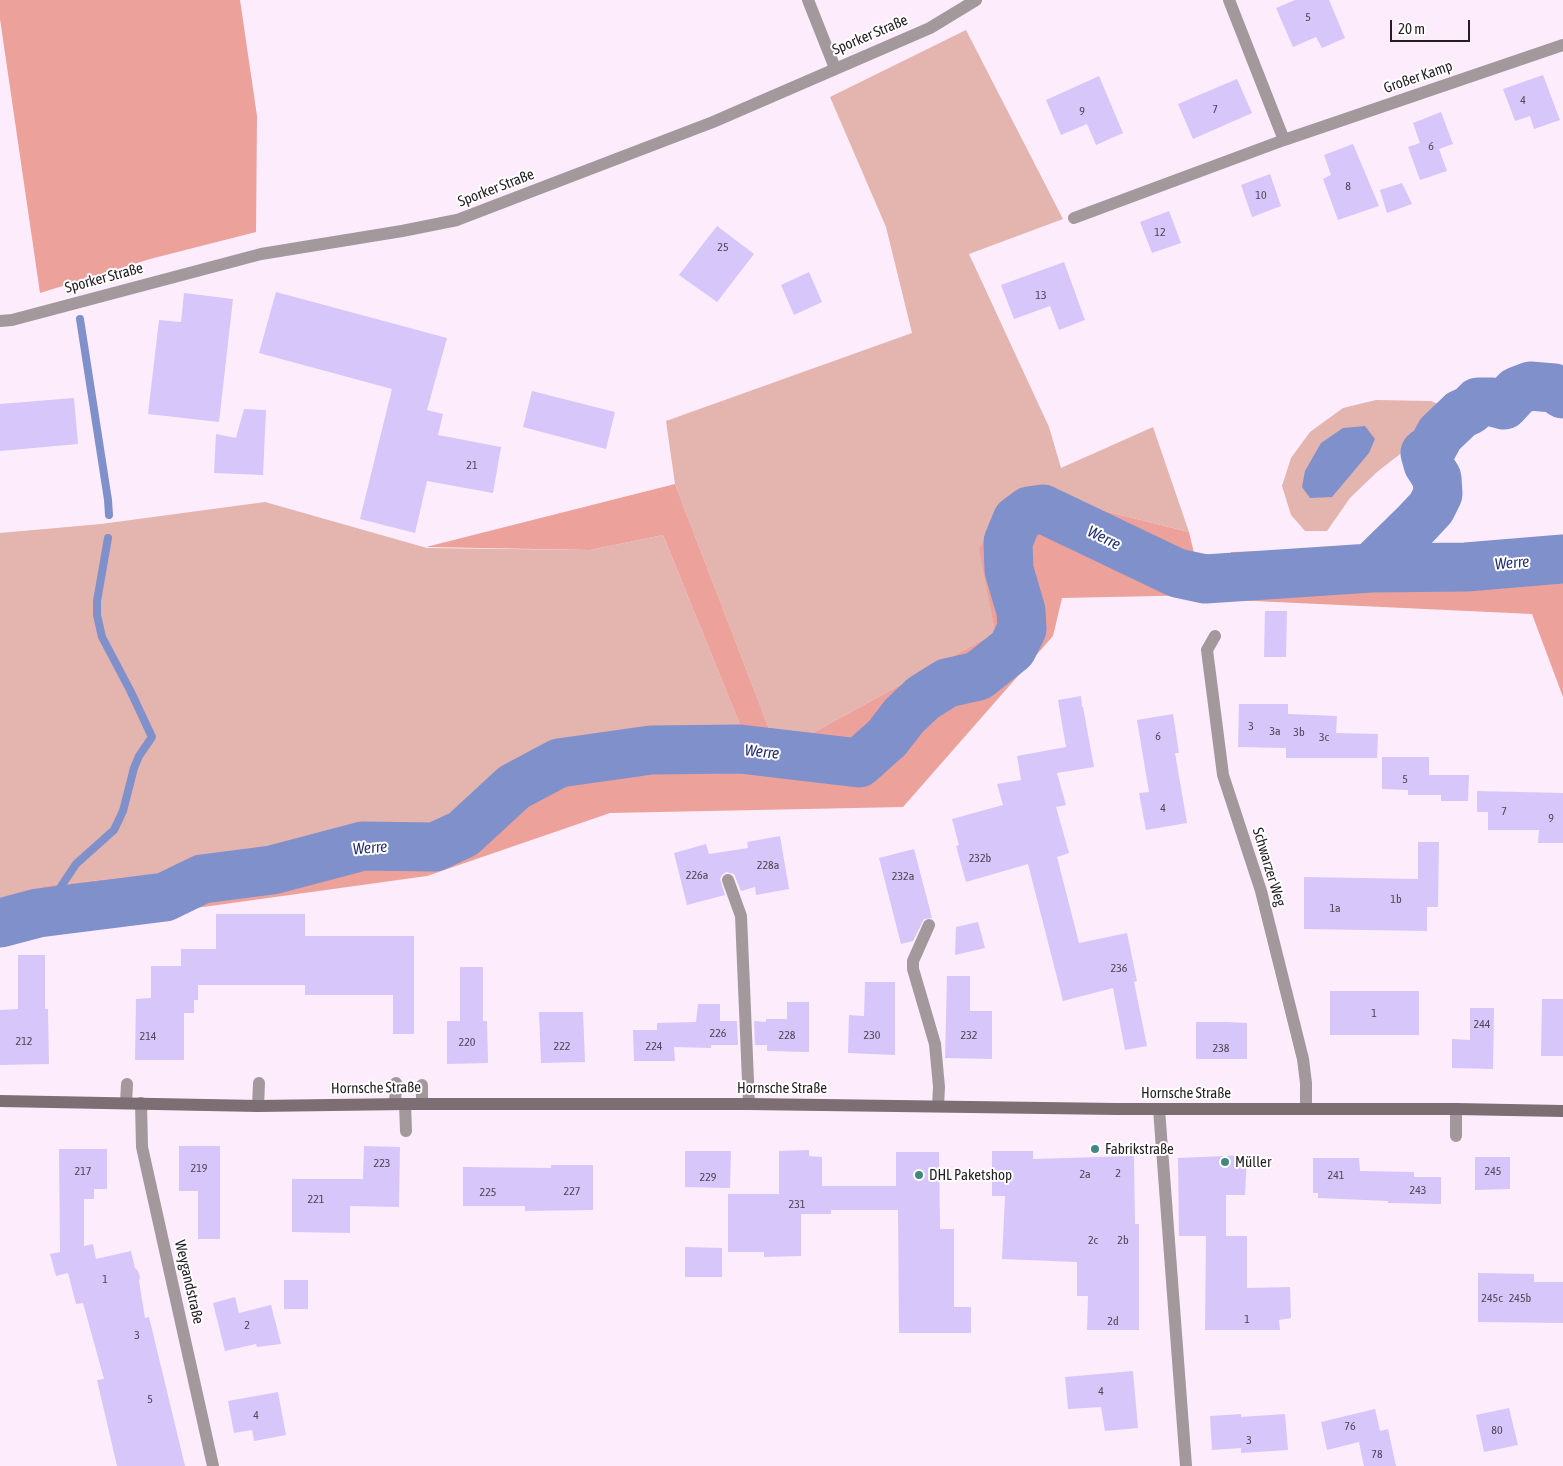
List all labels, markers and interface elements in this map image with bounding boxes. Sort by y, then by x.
house number: 5 [1305,10,1311,24]
scale bar [1393,10,1473,42]
street label: Sporker Straße [830,11,910,59]
text: 20 m [1398,20,1425,37]
street label: Großer Kamp [1381,57,1455,97]
house number: 4 [1520,93,1526,107]
house number: 7 [1212,102,1218,116]
house number: 9 [1079,104,1085,118]
house number: 6 [1428,139,1434,153]
street label: Sporker Straße [455,165,537,211]
house number: 8 [1345,179,1351,193]
house number: 10 [1255,188,1267,202]
house number: 12 [1154,225,1166,239]
house number: 25 [717,240,729,254]
street label: Sporker Straße [63,259,145,297]
house number: 13 [1035,288,1047,302]
house number: 21 [466,458,478,472]
water label: Werre [1084,522,1124,554]
water label: Werre [1494,552,1530,574]
house number: 3 [1248,719,1254,733]
house number: 3a [1269,724,1281,738]
house number: 3b [1293,725,1305,739]
house number: 6 [1155,729,1161,743]
house number: 3c [1319,730,1329,744]
water label: Werre [744,741,780,763]
house number: 5 [1402,772,1408,786]
house number: 4 [1160,801,1166,815]
house number: 7 [1501,804,1507,818]
house number: 9 [1548,811,1554,825]
street label: Schwarzer Weg [1248,825,1290,909]
water label: Werre [352,837,388,859]
house number: 232b [969,851,991,865]
house number: 228a [757,858,779,872]
house number: 226a [686,868,708,882]
house number: 232a [892,869,914,883]
house number: 1b [1390,892,1402,906]
house number: 1a [1329,901,1341,915]
house number: 236 [1111,961,1127,975]
house number: 1 [1371,1006,1377,1020]
house number: 244 [1474,1017,1490,1031]
house number: 226 [710,1026,726,1040]
house number: 228 [779,1028,795,1042]
house number: 230 [864,1028,880,1042]
house number: 232 [961,1028,977,1042]
house number: 214 [140,1029,156,1043]
house number: 212 [16,1034,32,1048]
house number: 220 [459,1035,475,1049]
house number: 222 [554,1039,570,1053]
house number: 224 [646,1039,662,1053]
house number: 238 [1213,1041,1229,1055]
street label: Hornsche Straße [331,1078,421,1098]
street label: Hornsche Straße [737,1079,827,1097]
street label: Hornsche Straße [1141,1084,1231,1102]
place label: Fabrikstraße [1105,1140,1174,1158]
marker: Fabrikstraße [1089,1143,1101,1155]
place label: Müller [1235,1153,1271,1171]
house number: 223 [374,1156,390,1170]
marker: Müller [1219,1156,1231,1168]
house number: 219 [191,1161,207,1175]
house number: 217 [75,1164,91,1178]
house number: 245 [1485,1164,1501,1178]
place label: DHL Paketshop [929,1166,1012,1184]
house number: 2 [1115,1166,1121,1180]
house number: 2a [1079,1167,1091,1181]
house number: 241 [1328,1168,1344,1182]
marker: DHL Paketshop [913,1169,925,1181]
house number: 229 [700,1170,716,1184]
house number: 243 [1410,1183,1426,1197]
house number: 227 [564,1184,580,1198]
house number: 225 [480,1185,496,1199]
house number: 221 [308,1192,324,1206]
house number: 231 [789,1197,805,1211]
house number: 2c [1088,1233,1098,1247]
house number: 2b [1117,1233,1129,1247]
street label: Weygandstraße [171,1238,207,1326]
house number: 1 [102,1272,108,1286]
house number: 245c [1481,1291,1503,1305]
house number: 245b [1509,1291,1531,1305]
house number: 1 [1244,1312,1250,1326]
house number: 2d [1107,1314,1119,1328]
house number: 2 [244,1318,250,1332]
house number: 3 [134,1328,140,1342]
house number: 4 [1098,1384,1104,1398]
house number: 5 [147,1392,153,1406]
house number: 4 [253,1408,259,1422]
house number: 76 [1344,1419,1356,1433]
house number: 80 [1491,1423,1503,1437]
house number: 3 [1246,1433,1252,1447]
house number: 78 [1371,1447,1383,1461]

